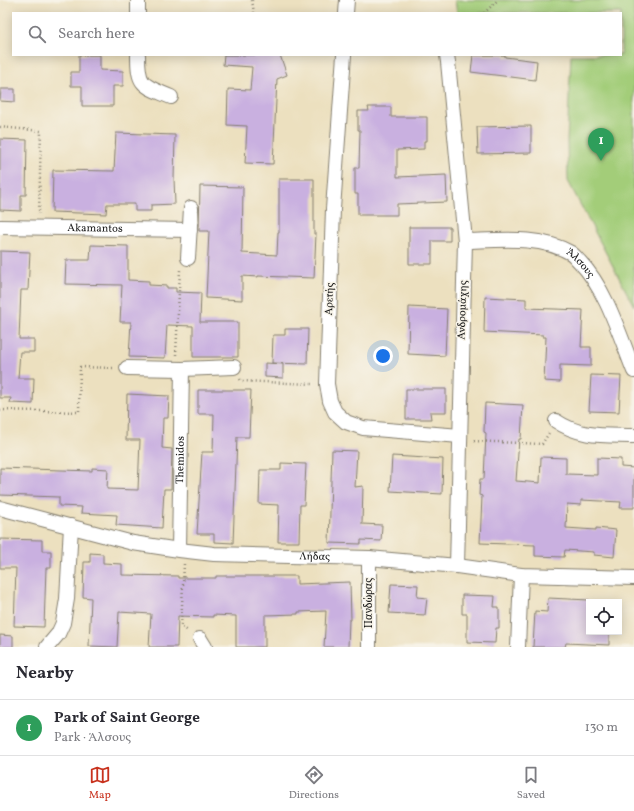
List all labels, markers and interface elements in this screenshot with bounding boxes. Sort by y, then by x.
search box [12,12,622,56]
icon: search [26,23,48,45]
text: Search here [58,24,135,45]
pin: 1 [588,128,614,161]
street label: Akamantos [67,221,123,236]
street label: Άλσους [564,244,598,281]
street label: Ανδρομάχης [454,280,472,340]
street label: Αρετής [322,282,338,316]
your location [373,346,393,366]
street label: Themidos [173,436,188,484]
street label: Λήδας [299,549,330,564]
street label: Πανδώρας [362,578,377,628]
map controls [586,599,622,635]
button: locate [586,599,622,635]
text: Nearby [16,662,74,685]
text: Park of Saint George [54,708,200,729]
text: 1 [26,719,32,737]
text: 130 m [585,719,618,737]
text: Park · Άλσους [54,729,131,747]
tab: Map [89,764,111,803]
tab: Directions [289,764,339,803]
tab: Saved [517,764,545,803]

